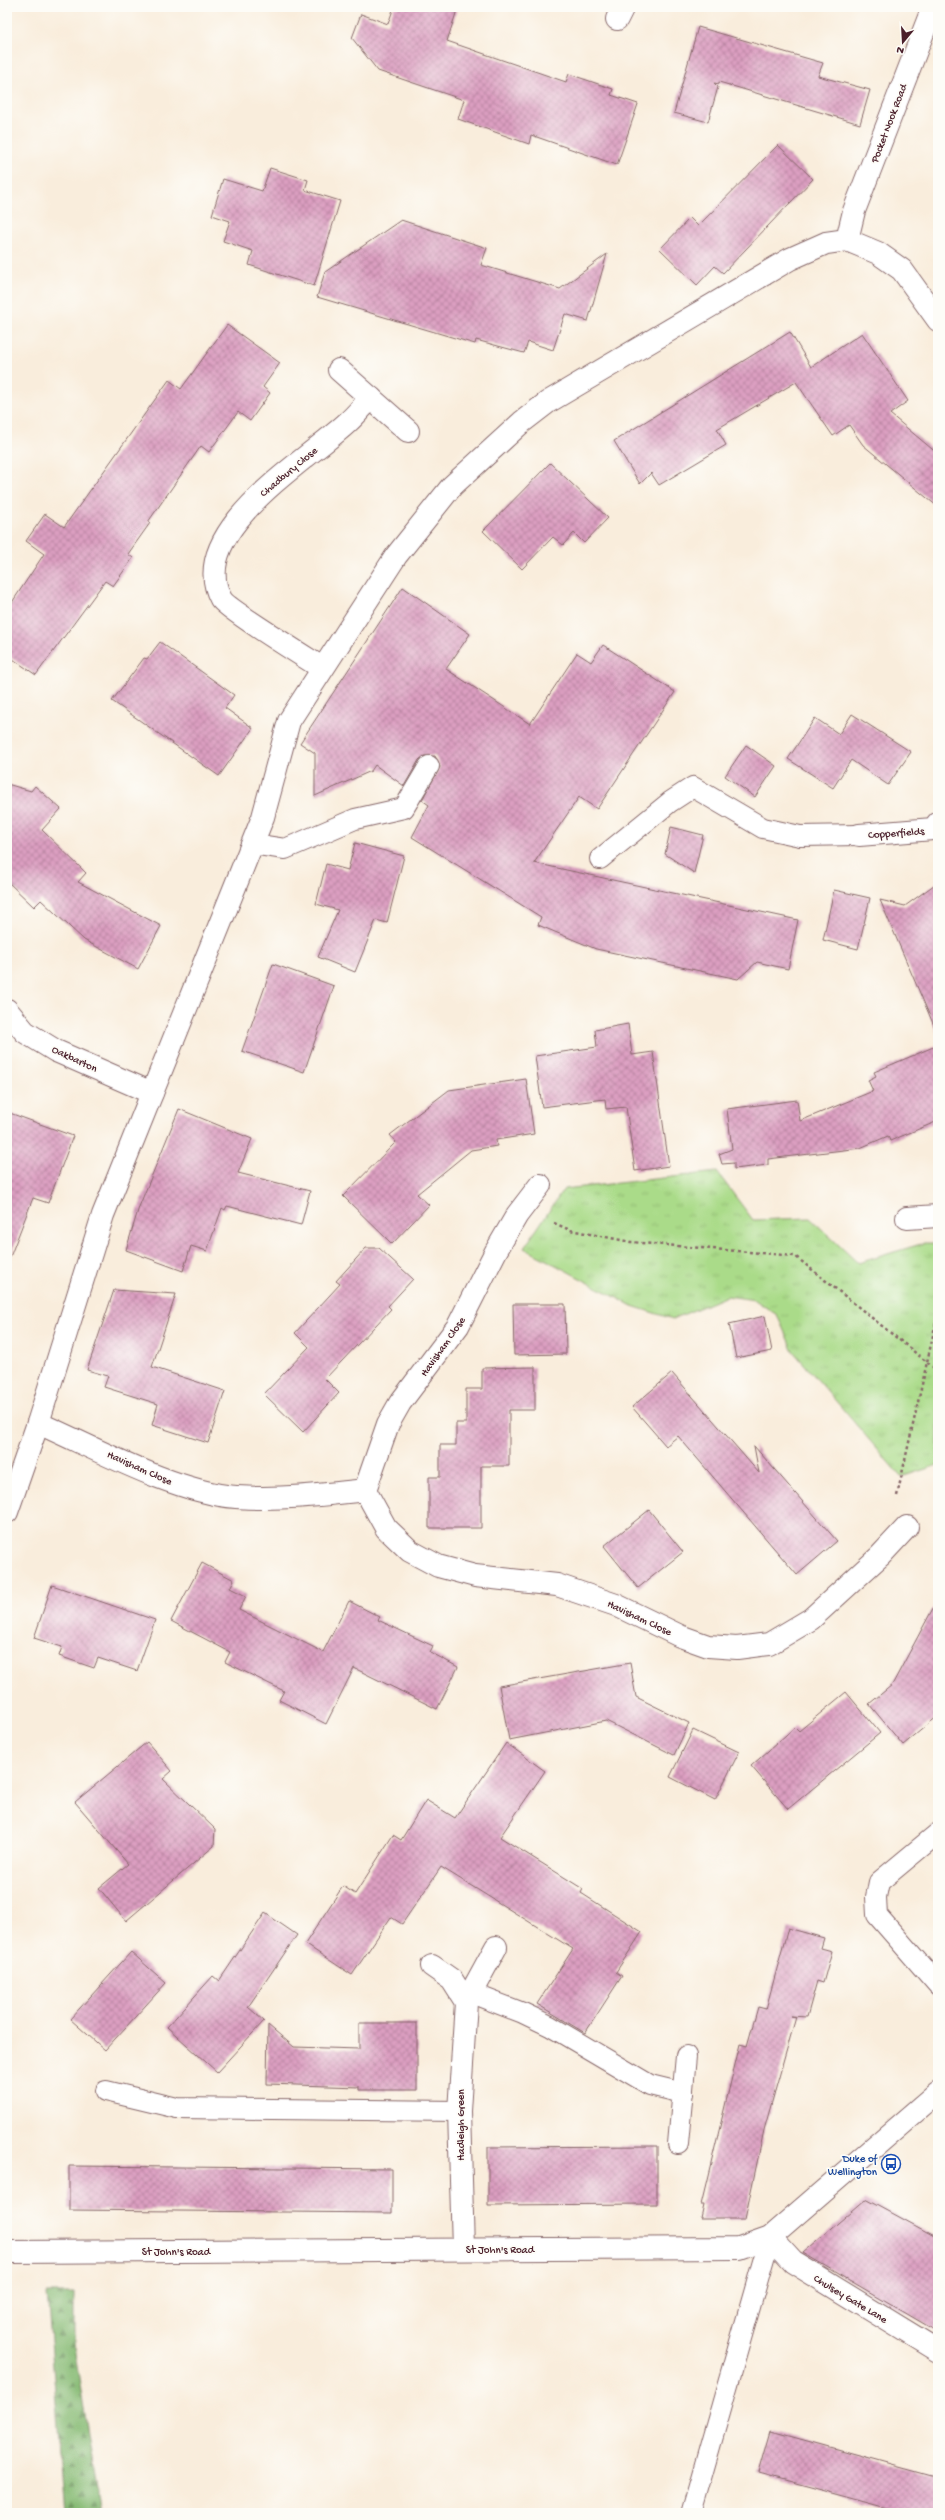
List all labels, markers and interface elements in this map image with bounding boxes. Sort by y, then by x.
north arrow [883,22,923,62]
text: N [895,43,906,56]
street label: Pocket Nook Road [869,81,911,166]
street label: Chadbury Close [258,445,321,500]
street label: Copperfields [868,825,926,842]
street label: Oakbarton [49,1044,100,1076]
street label: Havisham Close [419,1315,469,1379]
street label: Havisham Close [105,1449,174,1489]
street label: Havisham Close [605,1599,674,1639]
street label: Hadleigh Green [456,2088,468,2161]
place label: Duke of Wellington [828,2153,879,2179]
bus stop icon: Duke of Wellington [880,2153,902,2175]
street label: St John's Road [466,2245,536,2257]
street label: St John's Road [142,2247,212,2259]
street label: Chulsey Gate Lane [811,2273,889,2327]

